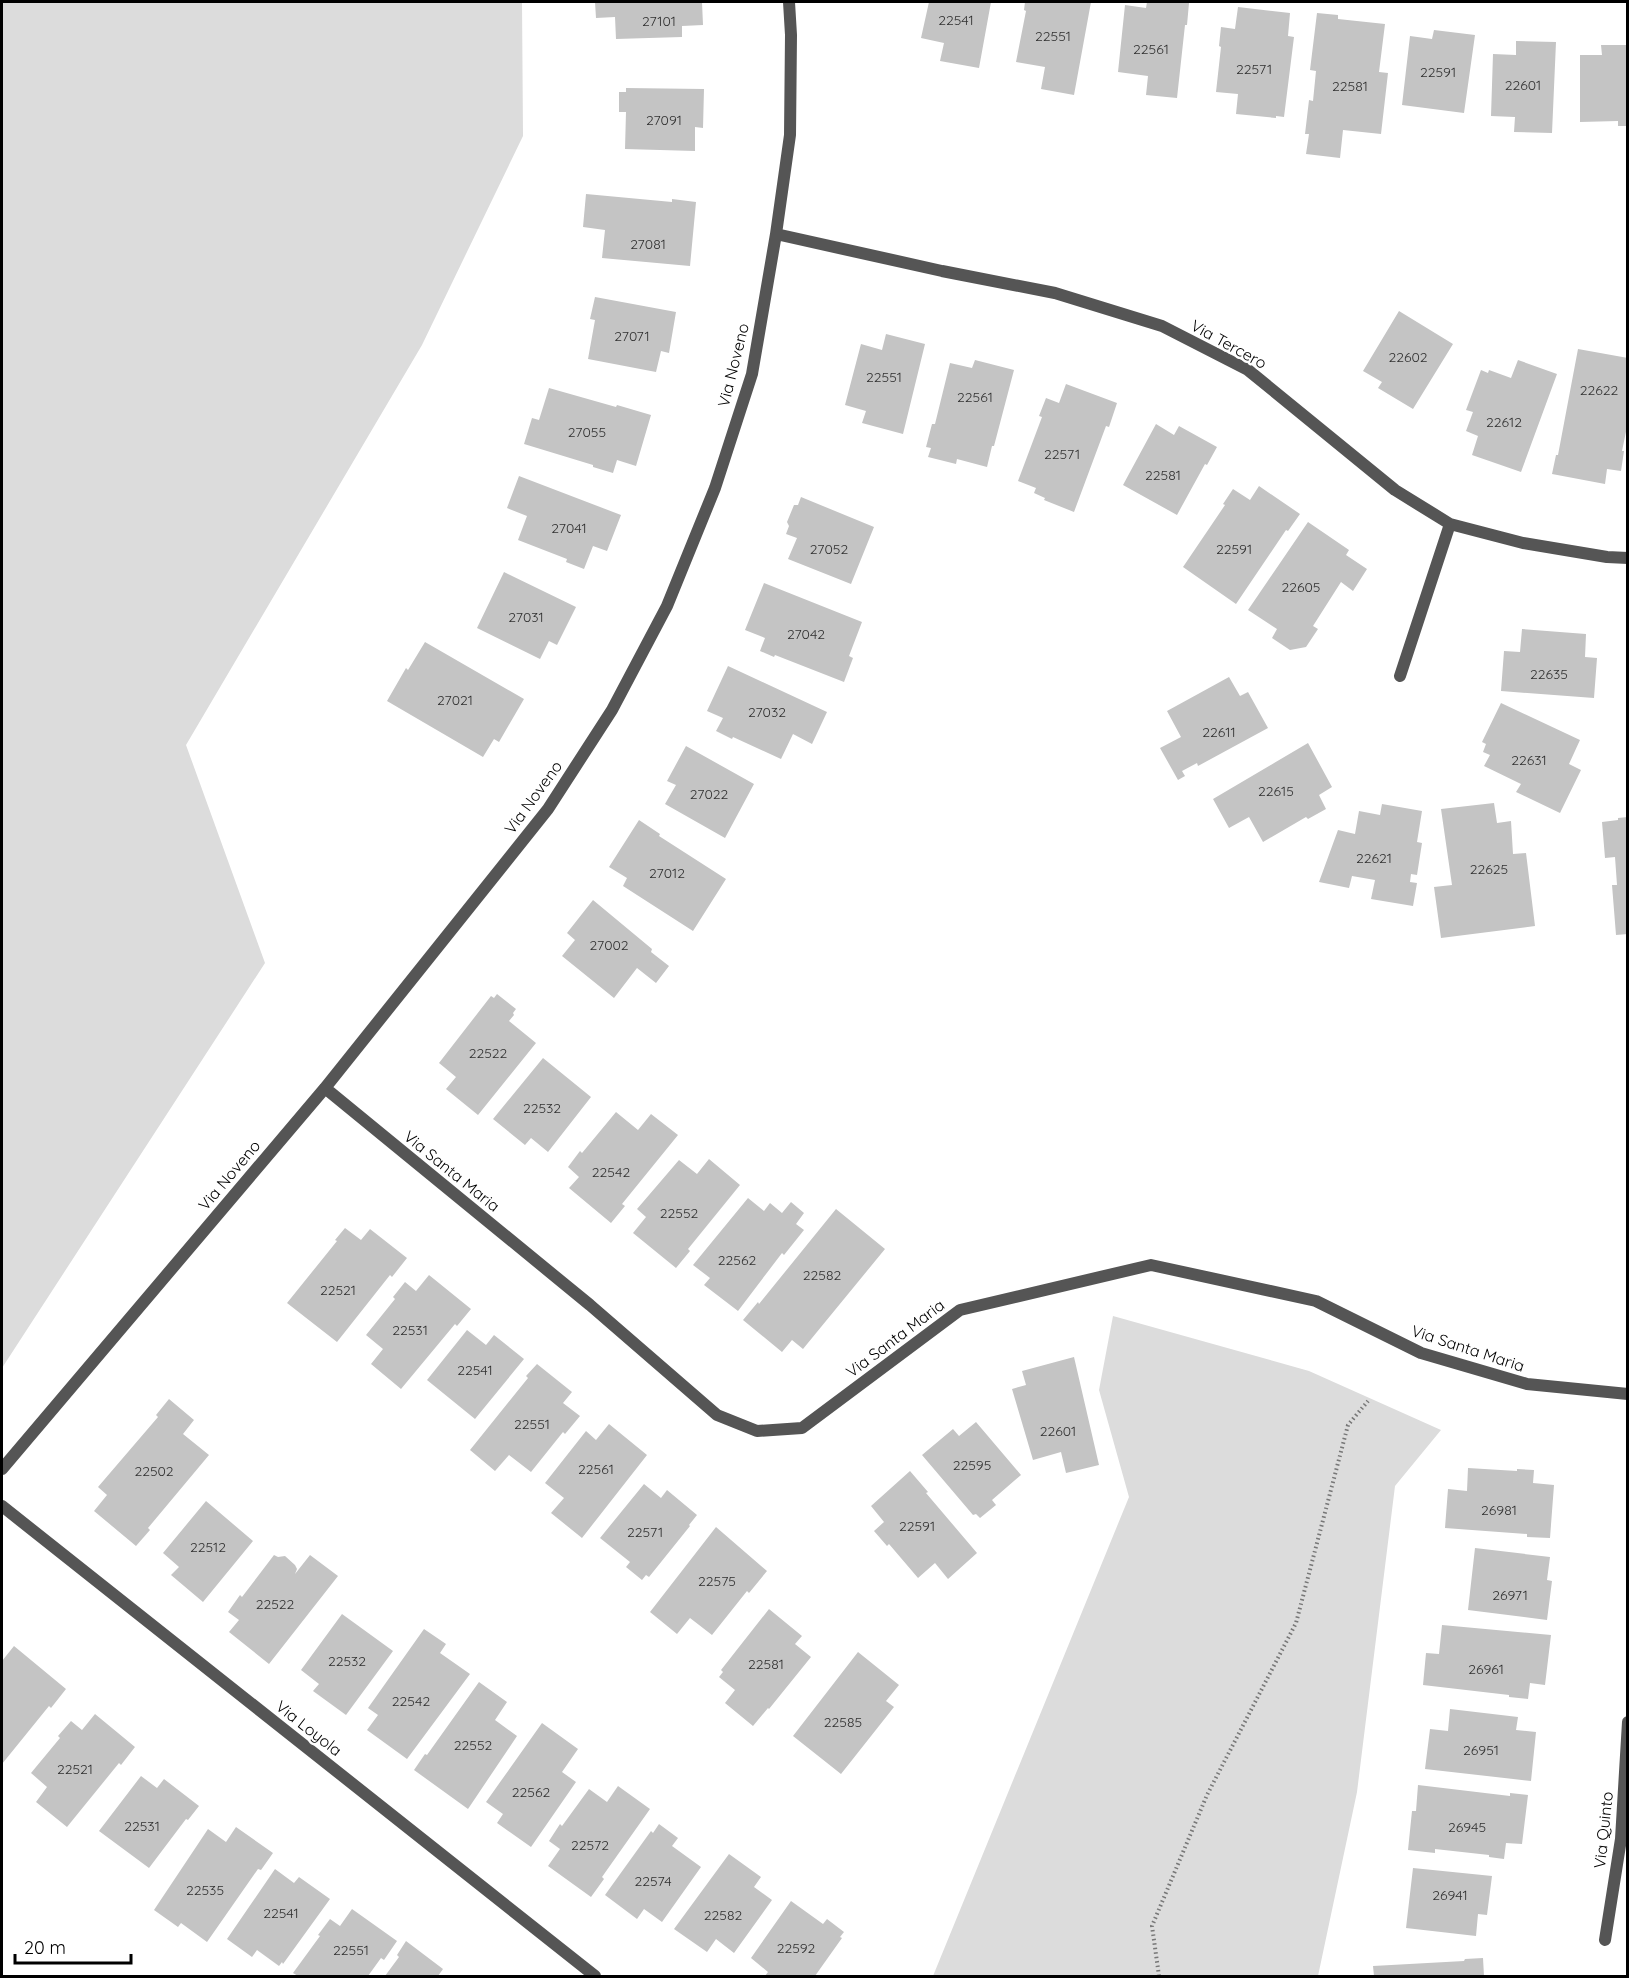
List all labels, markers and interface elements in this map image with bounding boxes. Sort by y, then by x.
house number: 22541 [938,11,974,29]
house number: 27101 [642,12,676,30]
house number: 22551 [1035,27,1071,45]
house number: 22561 [1133,40,1169,58]
house number: 22571 [1236,60,1272,78]
house number: 22591 [1420,63,1456,81]
house number: 22601 [1505,76,1541,94]
house number: 22581 [1332,77,1368,95]
house number: 27091 [646,111,682,129]
house number: 27081 [630,235,666,253]
street label: Via Tercero [1188,315,1270,373]
street label: Via Noveno [713,321,753,409]
house number: 27071 [614,327,650,345]
house number: 22602 [1388,348,1428,366]
house number: 22551 [866,368,902,386]
house number: 22622 [1580,381,1619,399]
house number: 22561 [957,388,993,406]
house number: 22612 [1486,413,1522,431]
house number: 27055 [568,423,606,441]
house number: 22571 [1044,445,1080,463]
house number: 22581 [1145,466,1181,484]
house number: 27041 [551,519,587,537]
house number: 27052 [810,540,848,558]
house number: 22591 [1216,540,1252,558]
house number: 22605 [1281,578,1321,596]
house number: 27031 [508,608,544,626]
house number: 27042 [787,625,825,643]
house number: 22635 [1530,665,1568,683]
house number: 27021 [437,691,473,709]
house number: 27032 [748,703,786,721]
house number: 22611 [1202,723,1236,741]
house number: 22631 [1511,751,1547,769]
street label: Via Noveno [500,756,566,838]
house number: 22615 [1258,782,1294,800]
house number: 27022 [690,785,728,803]
house number: 22621 [1356,849,1392,867]
house number: 22625 [1470,860,1508,878]
house number: 27012 [649,864,685,882]
house number: 27002 [589,936,629,954]
house number: 22522 [469,1044,508,1062]
house number: 22532 [523,1099,561,1117]
street label: Via Santa Maria [400,1126,504,1216]
street label: Via Noveno [194,1136,264,1214]
house number: 22542 [592,1163,630,1181]
house number: 22552 [660,1204,699,1222]
house number: 22562 [718,1251,756,1269]
house number: 22582 [803,1266,841,1284]
house number: 22521 [320,1281,356,1299]
street label: Via Santa Maria [842,1295,948,1381]
street label: Via Santa Maria [1409,1320,1527,1376]
house number: 22531 [392,1321,428,1339]
house number: 22541 [457,1361,493,1379]
house number: 22551 [514,1415,550,1433]
house number: 22601 [1040,1422,1076,1440]
house number: 22595 [953,1456,991,1474]
house number: 22561 [578,1460,614,1478]
house number: 22502 [134,1462,174,1480]
house number: 26981 [1481,1501,1517,1519]
house number: 22591 [899,1517,935,1535]
house number: 22571 [627,1523,663,1541]
house number: 22512 [190,1538,226,1556]
house number: 22575 [698,1572,736,1590]
house number: 26971 [1492,1586,1528,1604]
house number: 22522 [256,1595,295,1613]
house number: 22532 [328,1652,366,1670]
house number: 22581 [748,1655,784,1673]
house number: 26961 [1468,1660,1504,1678]
house number: 22542 [392,1692,430,1710]
street label: Via Loyola [272,1696,346,1760]
house number: 22585 [824,1713,862,1731]
house number: 22552 [454,1736,493,1754]
house number: 26951 [1463,1741,1499,1759]
house number: 22521 [57,1760,93,1778]
house number: 22562 [512,1783,550,1801]
street label: Via Quinto [1589,1791,1617,1869]
house number: 22531 [124,1817,160,1835]
house number: 26945 [1448,1818,1486,1836]
house number: 22572 [571,1836,609,1854]
house number: 22574 [634,1872,672,1890]
house number: 22535 [186,1881,224,1899]
house number: 26941 [1432,1886,1468,1904]
house number: 22541 [263,1904,299,1922]
house number: 22582 [704,1906,742,1924]
scale bar [15,1927,130,1965]
text: 20 m [24,1936,66,1959]
house number: 22592 [777,1939,816,1957]
house number: 22551 [333,1941,369,1959]

